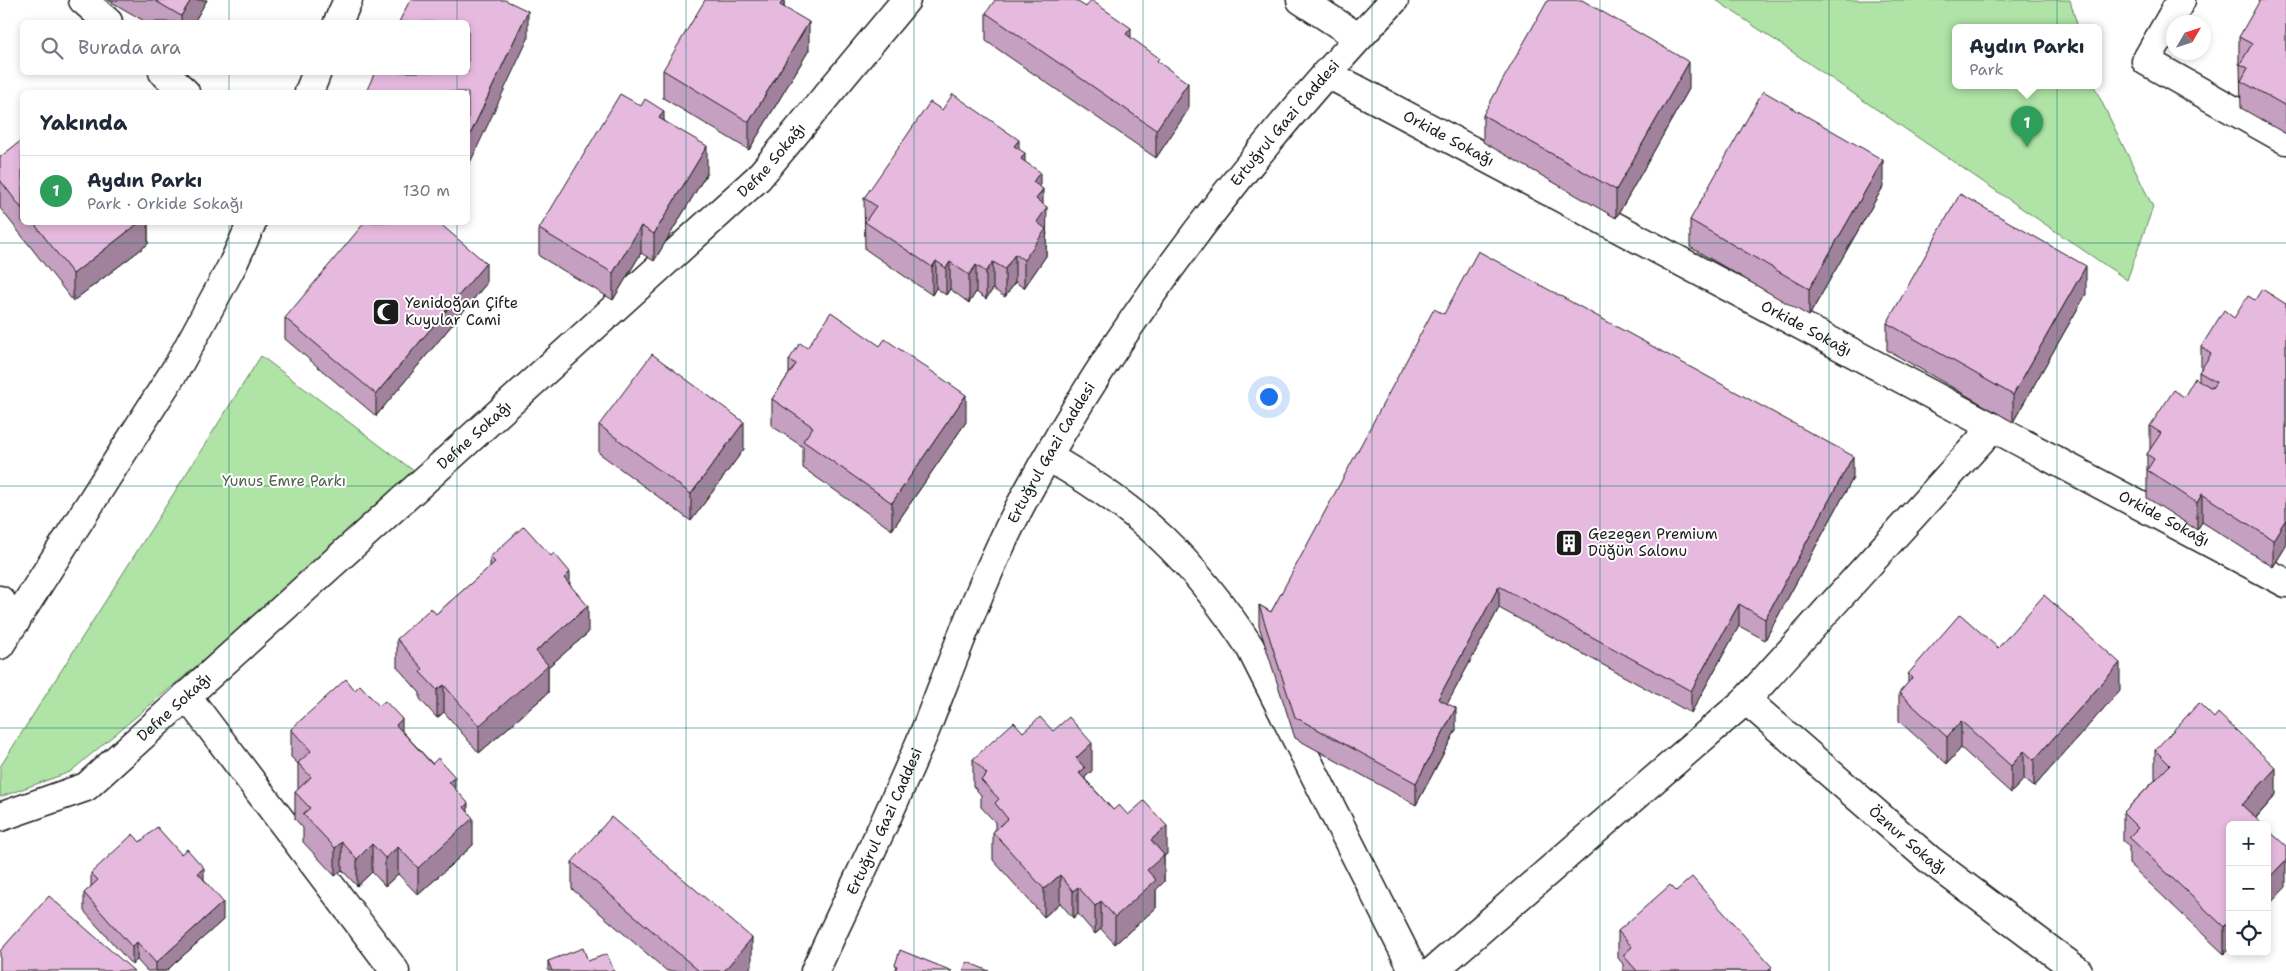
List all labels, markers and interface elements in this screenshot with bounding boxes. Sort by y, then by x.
north arrow [2166,15,2211,60]
search box [20,20,470,75]
popup [1952,24,2102,89]
icon: search [38,34,66,62]
text: Aydın Parkı [1969,34,2085,59]
text: Burada ara [78,35,181,60]
street label: Ertuğrul Gazi Caddesi [1226,56,1344,190]
text: Park [1969,59,2004,80]
street label: Orkide Sokağı [1400,106,1498,171]
pin: 1 [2011,106,2043,147]
text: Yakında [40,109,127,137]
street label: Defne Sokağı [733,119,810,202]
text: Aydın Parkı [87,168,202,193]
text: 1 [52,180,60,201]
text: 130 m [403,180,450,201]
text: Park · Orkide Sokağı [87,193,244,214]
place label: Yenidoğan Çifte Kuyular Cami [405,293,518,330]
street label: Orkide Sokağı [1757,296,1855,361]
mosque icon: Yenidoğan Çifte Kuyular Cami [371,297,401,327]
street label: Ertuğrul Gazi Caddesi [1003,378,1100,527]
your location [1256,384,1282,410]
street label: Defne Sokağı [433,396,516,474]
park label: Yunus Emre Parkı [222,471,346,491]
street label: Orkide Sokağı [2115,486,2213,551]
place label: Gezegen Premium Düğün Salonu [1588,524,1718,561]
building icon: Gezegen Premium Düğün Salonu [1554,528,1584,558]
street label: Defne Sokağı [133,668,216,746]
street label: Ertuğrul Gazi Caddesi [842,745,927,898]
street label: Öznur Sokağı [1864,801,1951,879]
map controls [2226,821,2271,956]
button: + [2226,821,2271,866]
button: − [2226,866,2271,911]
button: locate [2226,911,2271,956]

